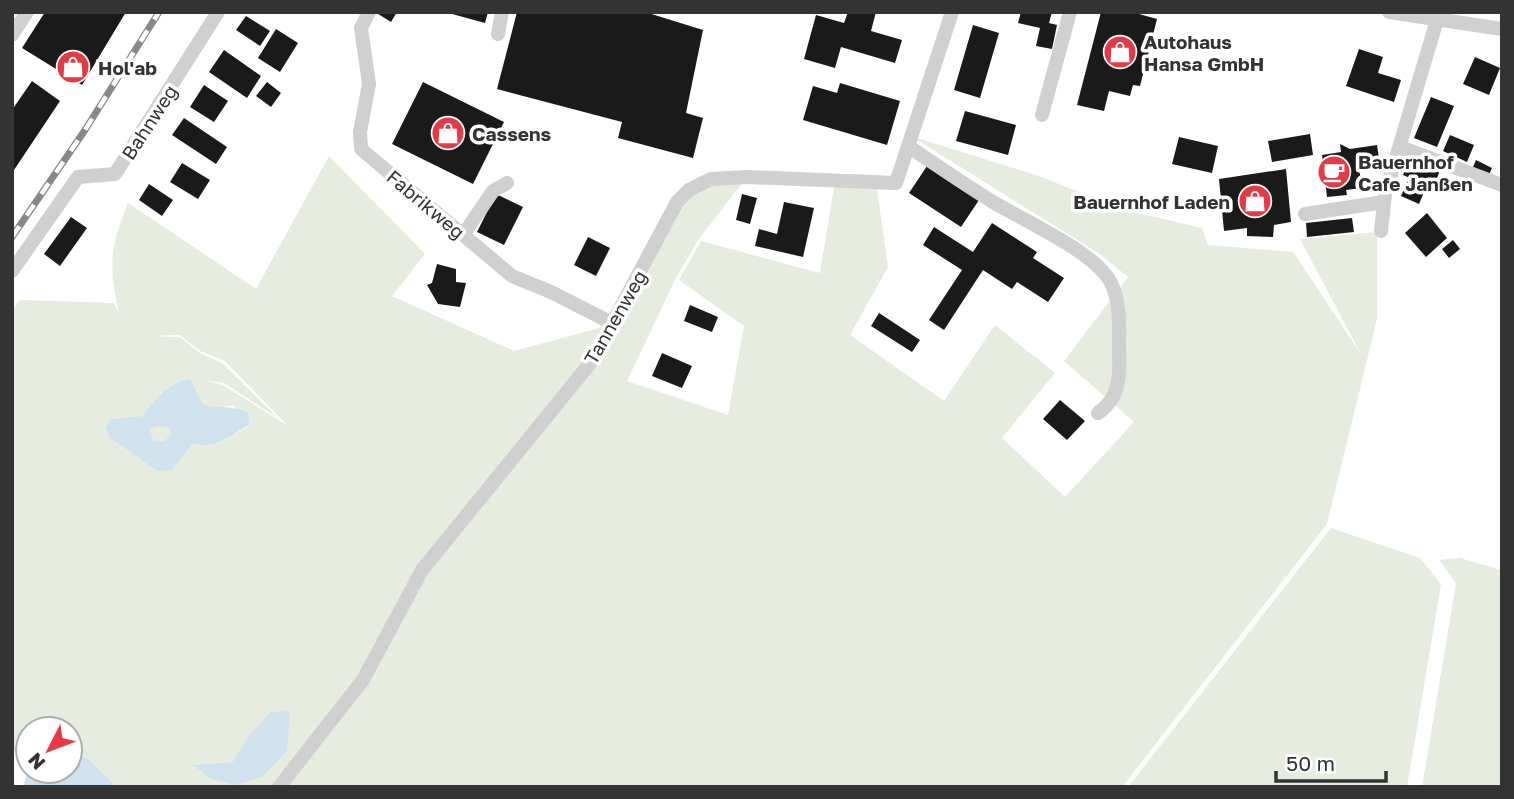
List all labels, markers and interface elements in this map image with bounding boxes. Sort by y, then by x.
place label: Autohaus Hansa GmbH [1144,30,1264,75]
shop icon: Autohaus Hansa GmbH [1101,33,1139,71]
shop icon: Hol'ab [54,48,92,86]
place label: Hol'ab [98,56,157,79]
street label: Bahnweg [116,80,182,164]
shop icon: Cassens [429,114,467,152]
place label: Cassens [472,122,551,145]
place label: Bauernhof Cafe Janßen [1358,150,1473,195]
cafe icon: Bauernhof Cafe Janßen [1315,153,1353,191]
street label: Fabrikweg [382,165,470,243]
shop icon: Bauernhof Laden [1236,182,1274,220]
place label: Bauernhof Laden [1073,190,1230,213]
street label: Tannenweg [579,266,651,368]
north arrow [14,715,84,785]
scale bar [1276,740,1386,784]
text: N [23,749,49,775]
text: 50 m [1286,750,1335,776]

